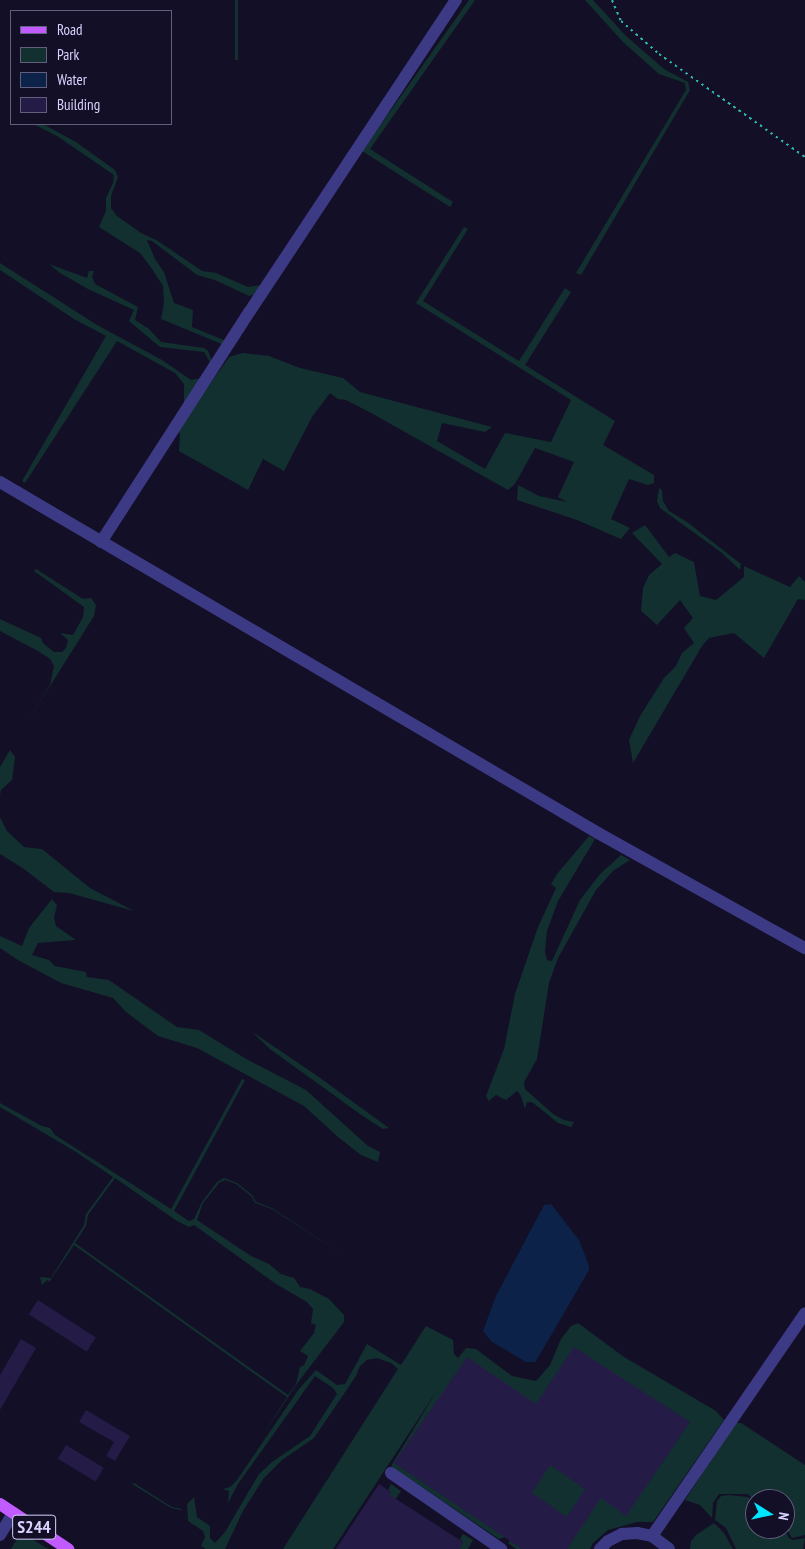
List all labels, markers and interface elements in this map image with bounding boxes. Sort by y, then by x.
legend [10,10,172,125]
text: Road [57,20,83,39]
text: Park [57,45,79,64]
text: Water [57,70,87,89]
text: Building [57,95,100,114]
north arrow [745,1489,795,1539]
road number: S244 [12,1511,56,1542]
text: N [774,1511,793,1522]

